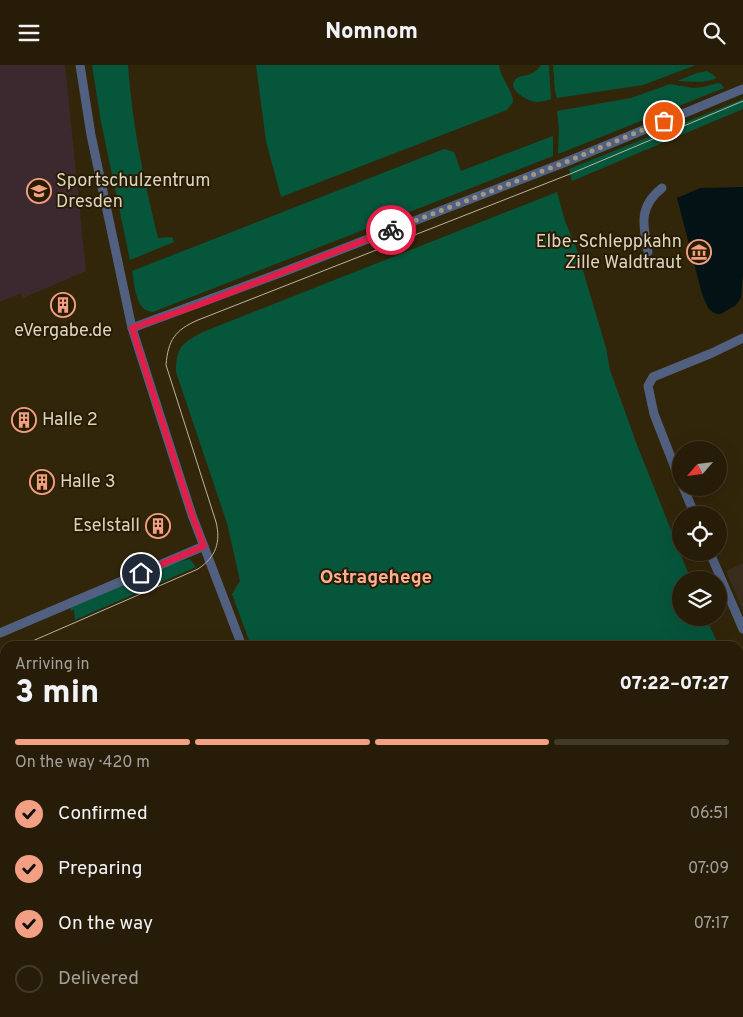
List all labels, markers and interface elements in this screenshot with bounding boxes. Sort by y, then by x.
icon: menu [15,19,43,47]
text: Nomnom [325,19,418,46]
icon: search [700,19,728,47]
pin [643,100,685,142]
icon: bag [650,107,678,135]
place label: Sportschulzentrum Dresden [56,170,210,214]
school or university icon: Sportschulzentrum Dresden [26,178,52,204]
courier [366,205,416,255]
icon: bike [377,216,405,244]
place label: Elbe-Schleppkahn Zille Waldtraut [536,231,682,275]
museum icon: Elbe-Schleppkahn Zille Waldtraut [686,239,712,265]
building icon: eVergabe.de [50,292,76,318]
place label: eVergabe.de [14,320,112,343]
building icon: Halle 2 [11,407,37,433]
place label: Halle 2 [42,409,98,432]
north arrow [672,441,728,496]
map controls [672,441,727,626]
building icon: Halle 3 [29,469,55,495]
place label: Halle 3 [60,471,116,494]
button: locate [672,506,727,561]
building icon: Eselstall [145,513,171,539]
place label: Eselstall [73,515,140,538]
pin [120,552,162,594]
icon: home [127,559,155,587]
district label: Ostragehege [320,566,432,590]
button: layers [672,571,727,626]
text: Arriving in [15,655,90,675]
text: 07:22–07:27 [619,672,729,696]
text: 3 min [15,674,99,714]
text: On the way · 420 m [15,753,150,773]
icon: check [15,800,43,828]
text: Confirmed [58,802,148,826]
text: 06:51 [690,804,729,824]
icon: check [15,855,43,883]
text: Preparing [58,857,142,881]
text: 07:09 [688,859,729,879]
icon: check [15,910,43,938]
text: On the way [58,912,153,936]
text: 07:17 [694,914,729,934]
text: Delivered [58,967,139,991]

